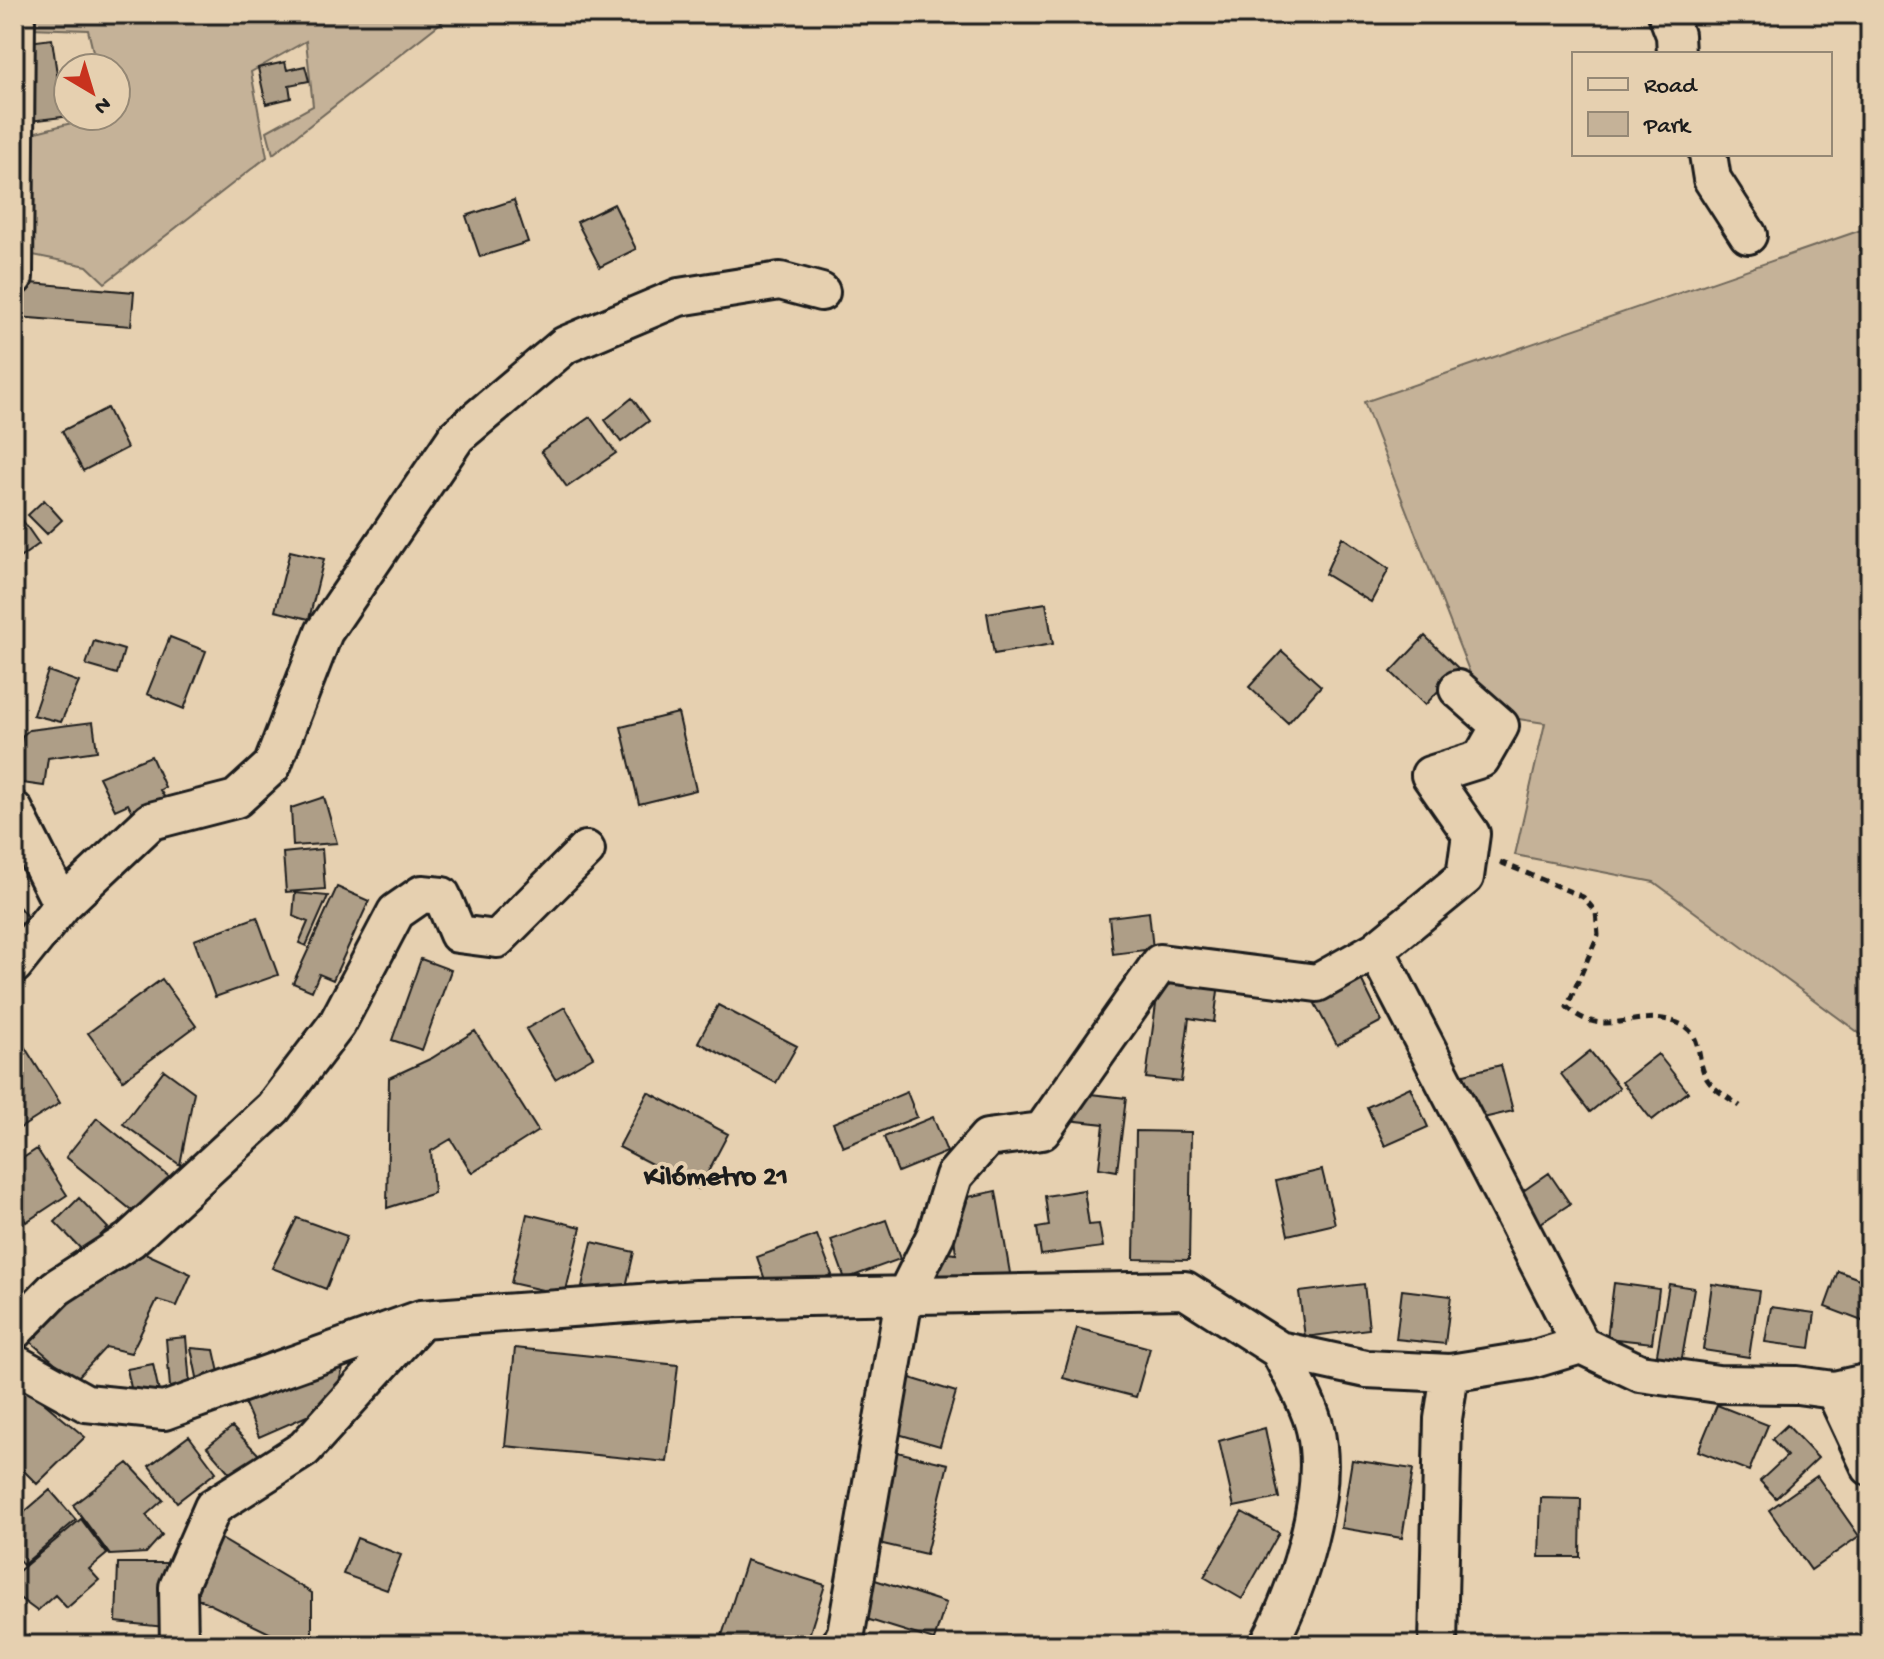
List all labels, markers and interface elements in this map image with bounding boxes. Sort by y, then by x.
north arrow [52,52,132,132]
legend [1572,52,1832,156]
text: Road [1644,73,1698,102]
text: N [88,90,116,119]
text: Park [1643,113,1692,142]
district label: Kilómetro 21 [643,1162,788,1195]

